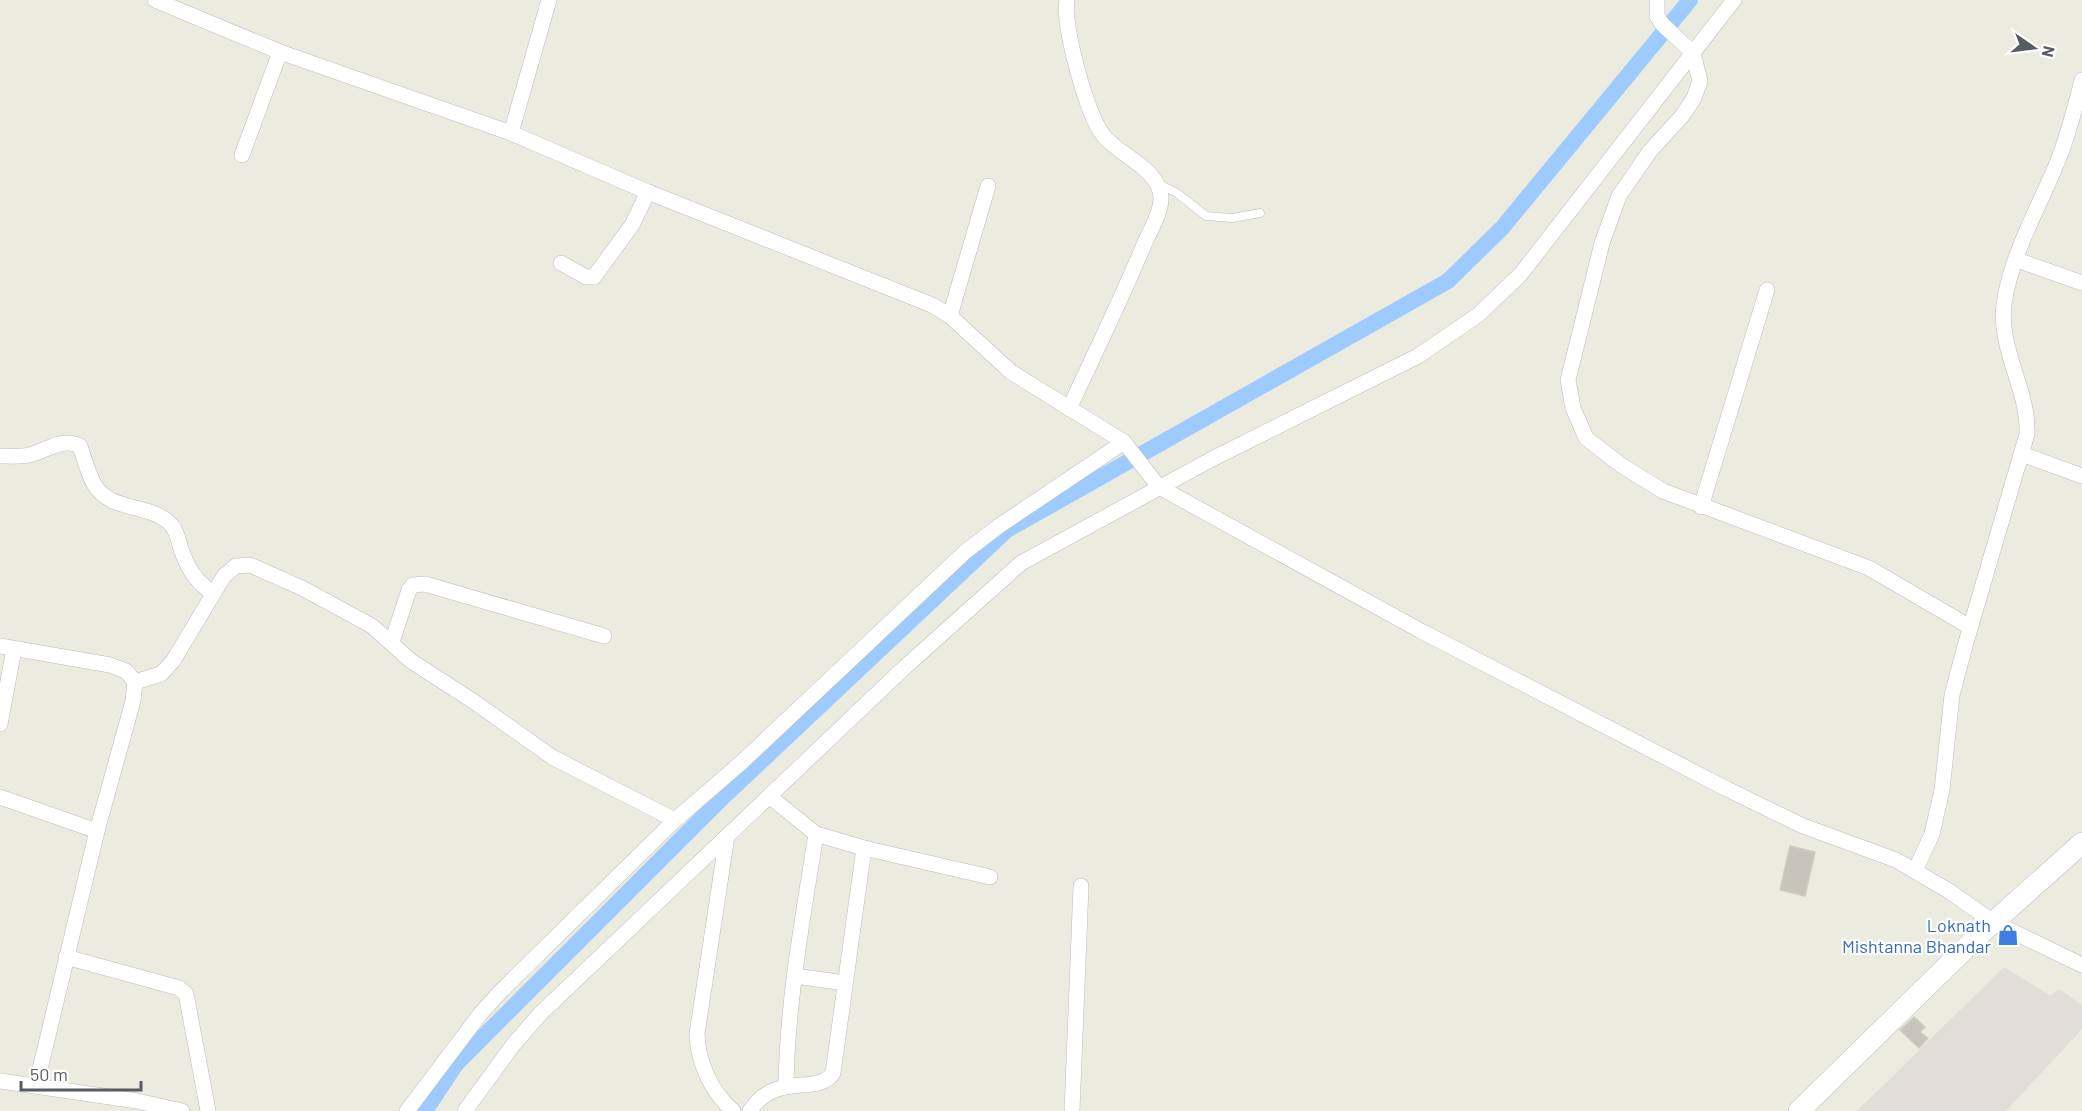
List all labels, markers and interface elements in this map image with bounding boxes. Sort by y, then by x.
north arrow [2004,18,2064,78]
text: N [2039,44,2060,59]
place label: Loknath Mishtanna Bhandar [1842,914,1991,957]
shop icon: Loknath Mishtanna Bhandar [1996,923,2020,947]
scale bar [21,1054,141,1092]
text: 50 m [30,1063,68,1085]

